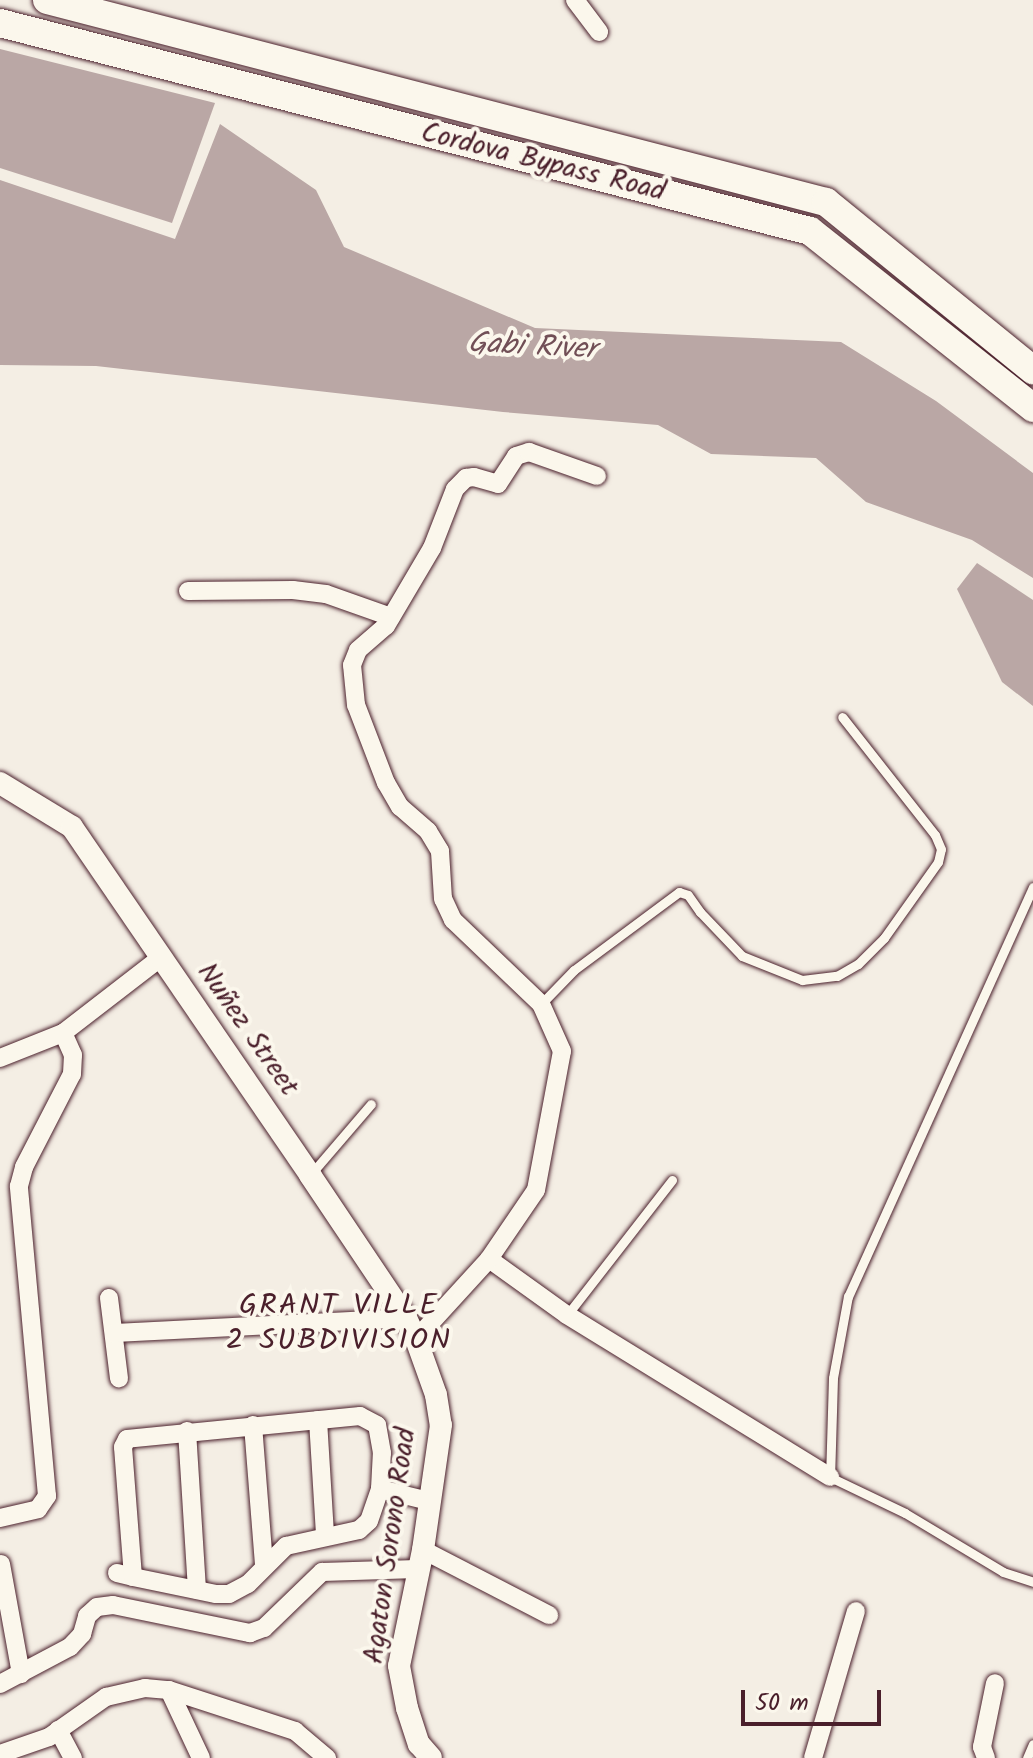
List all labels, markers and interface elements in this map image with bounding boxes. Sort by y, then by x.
street label: Cordova Bypass Road [418,116,668,210]
water label: Gabi River [467,326,597,368]
street label: Nuñez Street [189,957,305,1103]
district label: GRANT VILLE 2 SUBDIVISION [226,1288,452,1358]
street label: Agaton Sorono Road [358,1426,424,1666]
scale bar [745,1674,885,1724]
text: 50 m [755,1684,809,1723]

